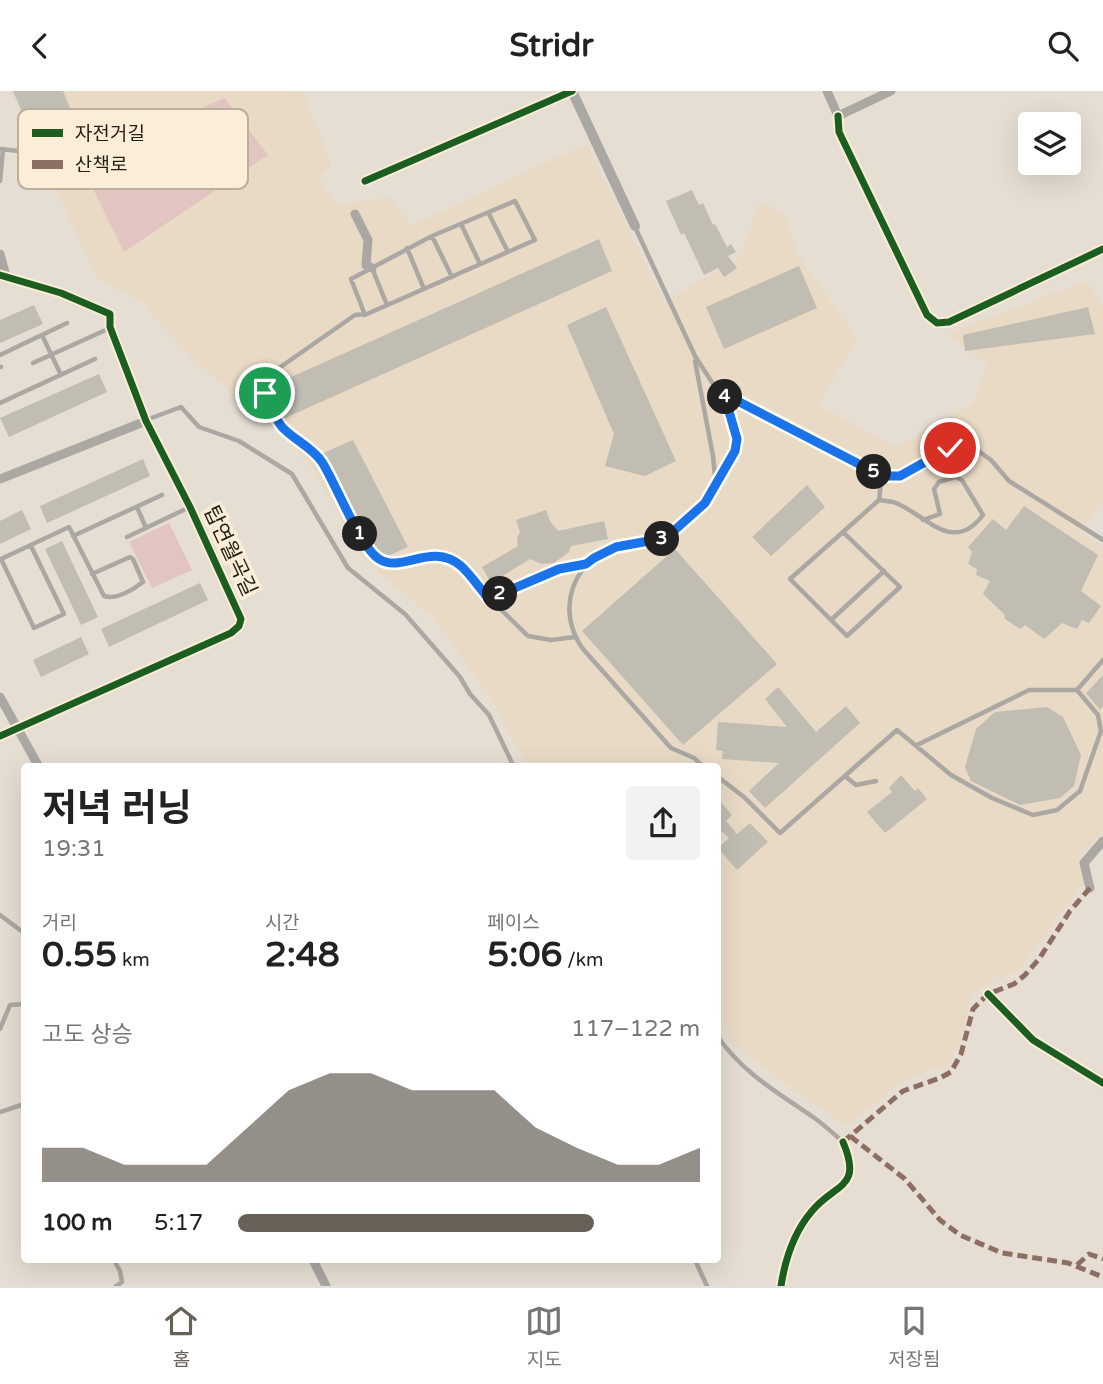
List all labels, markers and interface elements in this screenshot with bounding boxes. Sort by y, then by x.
icon: back [21,27,59,65]
text: Stridr [510,27,593,65]
icon: search [1044,27,1082,65]
legend [18,109,248,189]
map controls [1018,112,1081,175]
button: layers [1018,112,1081,175]
text: 자전거길 [75,123,145,145]
text: 산책로 [75,154,127,176]
pin [235,363,295,423]
icon: arrive [246,374,284,412]
pin: 4 [708,379,742,415]
text: 4 [719,385,730,407]
pin [920,418,980,478]
icon: check [931,429,969,467]
pin: 5 [856,455,892,489]
text: 5 [868,460,879,482]
street label: 탑연월곡길 [198,502,262,600]
pin: 1 [342,517,378,551]
pin: 3 [644,521,680,557]
text: 1 [354,522,365,544]
text: 3 [656,527,667,549]
pin: 2 [482,577,518,611]
text: 2 [494,582,505,604]
text: 저녁 러닝 [42,786,192,832]
button: share [626,786,700,860]
text: 19:31 [42,835,106,863]
text: 거리 [42,912,77,934]
text: 시간 [265,912,300,934]
text: 페이스 [487,912,540,934]
text: 0.55 [42,934,117,976]
text: 2:48 [265,934,340,976]
text: 5:06 [487,934,562,976]
text: km [117,949,150,971]
text: /km [562,949,604,971]
text: 117–122 m [571,1015,700,1043]
text: 고도 상승 [42,1021,133,1049]
text: 100 m [42,1209,112,1237]
text: 5:17 [154,1209,203,1237]
tab: 홈 [162,1302,200,1371]
tab: 지도 [525,1302,563,1371]
tab: 저장됨 [888,1302,941,1371]

